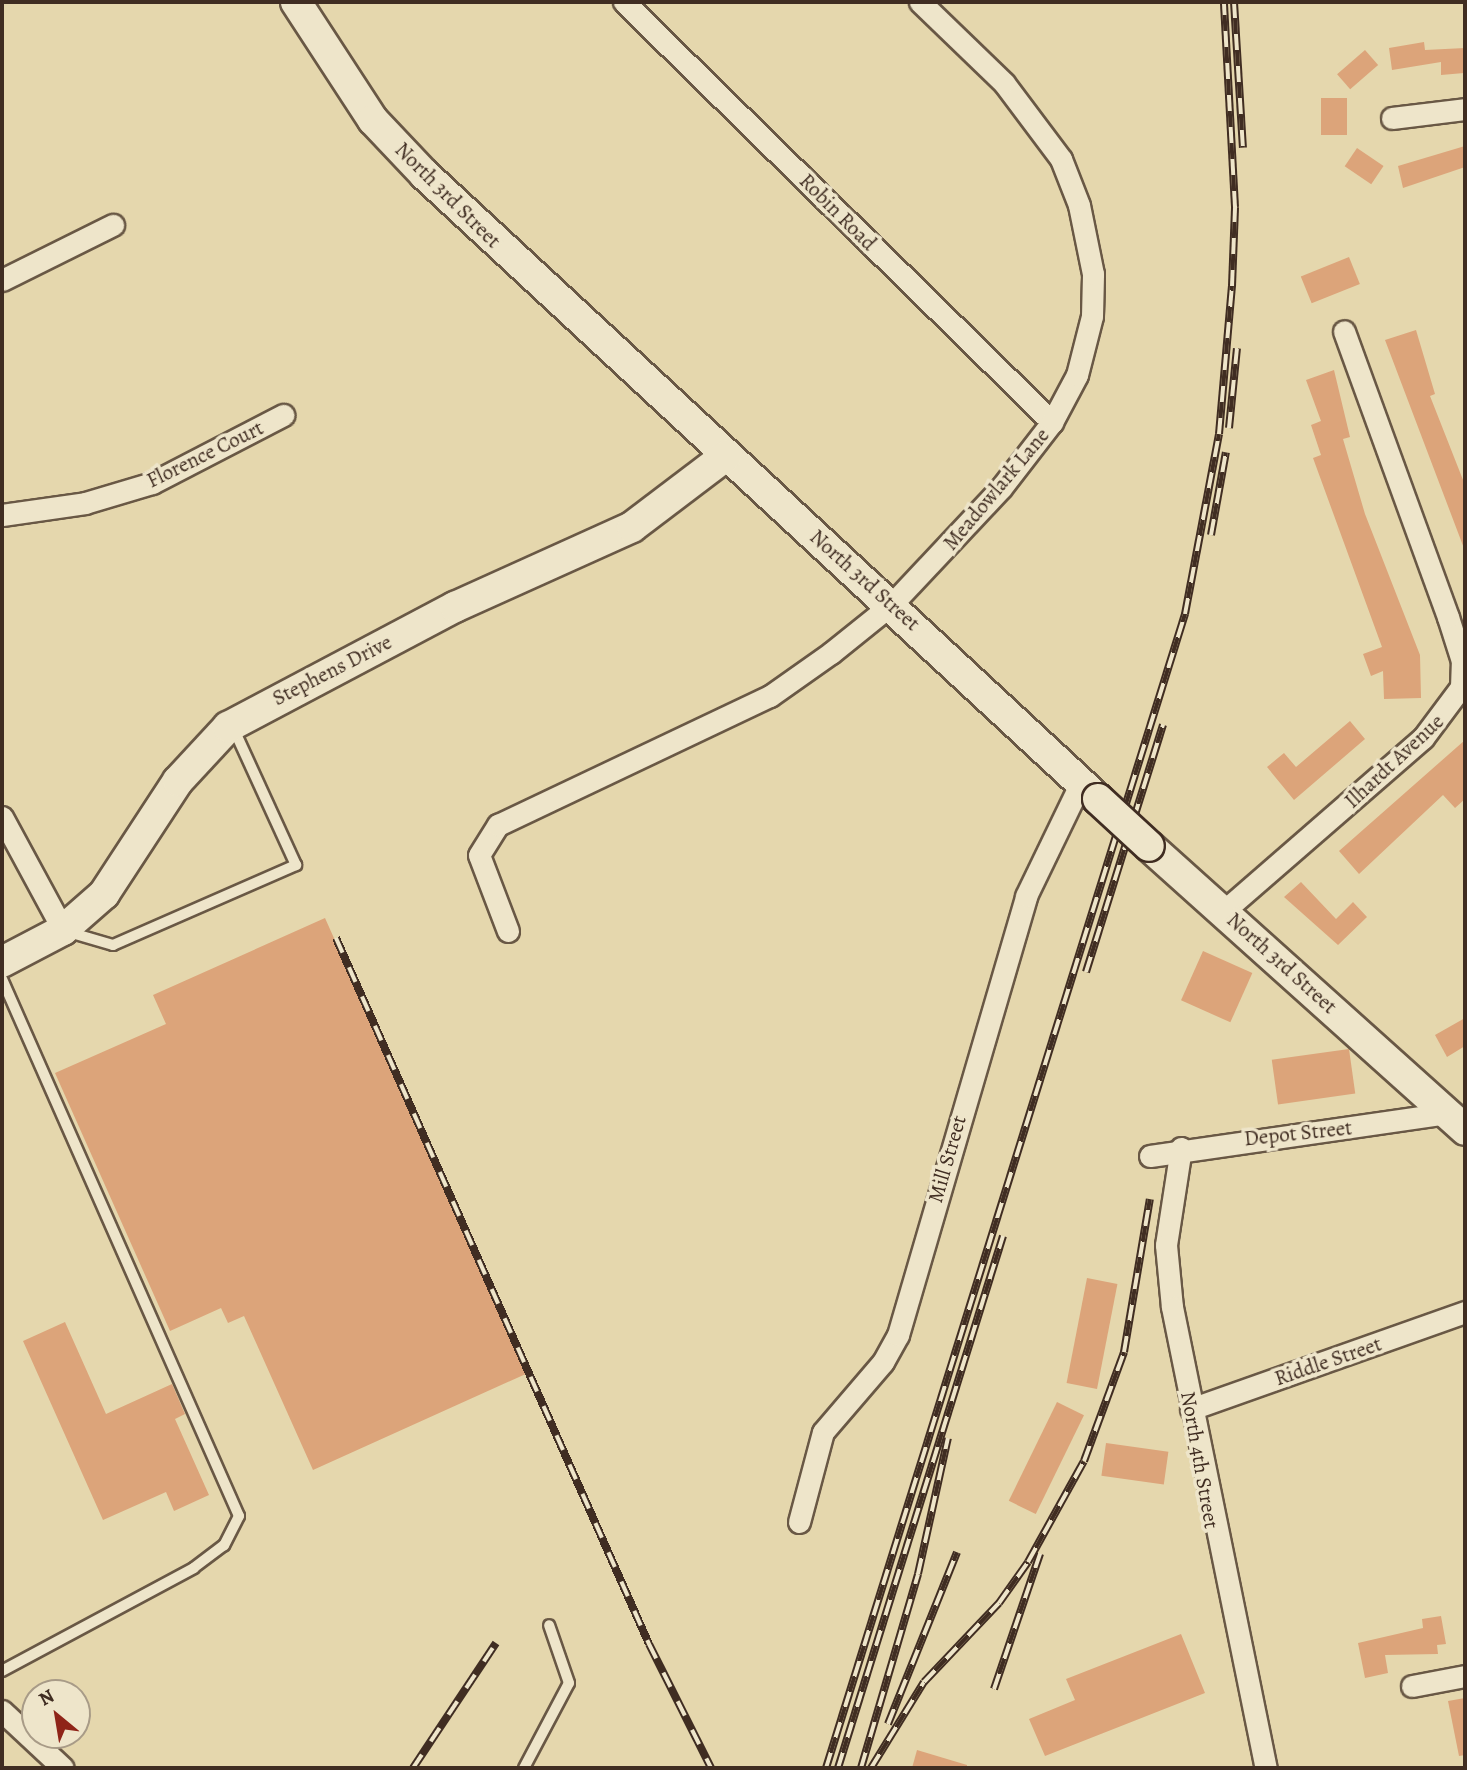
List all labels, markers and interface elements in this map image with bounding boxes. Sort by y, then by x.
street label: North 3rd Street [390,137,506,253]
street label: Robin Road [794,168,882,256]
street label: Florence Court [143,415,267,493]
street label: Meadowlark Lane [938,423,1054,555]
street label: North 3rd Street [805,524,925,636]
street label: Stephens Drive [268,629,396,711]
street label: Ilhardt Avenue [1339,709,1449,813]
street label: North 3rd Street [1222,907,1342,1019]
street label: Mill Street [923,1112,971,1206]
street label: Depot Street [1243,1115,1353,1151]
street label: Riddle Street [1271,1331,1385,1391]
street label: North 4th Street [1176,1389,1224,1531]
north arrow [21,1679,91,1749]
text: N [34,1683,59,1712]

